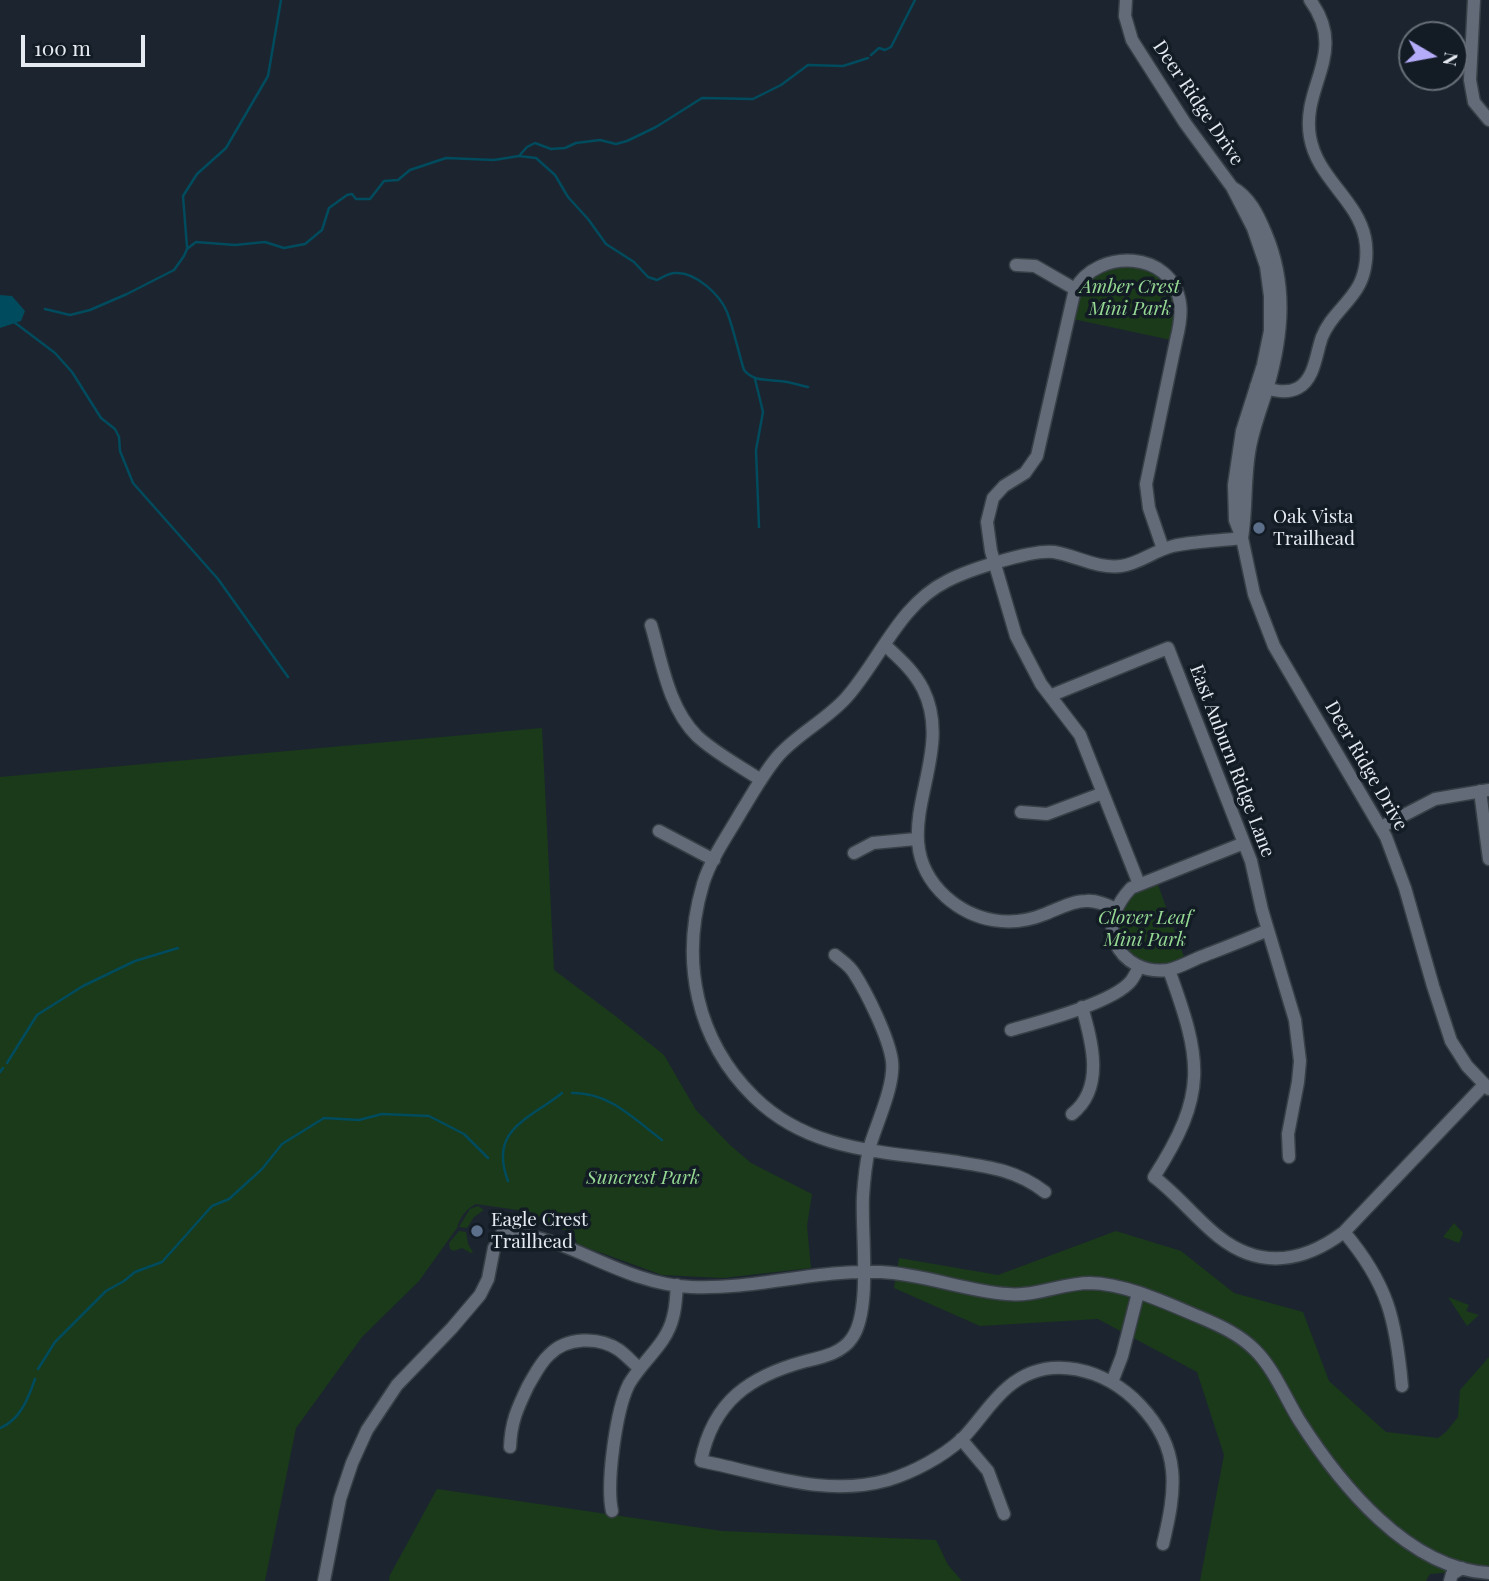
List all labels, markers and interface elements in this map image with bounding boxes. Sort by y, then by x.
scale bar [24,21,149,65]
north arrow [1398,21,1468,91]
text: 100 m [34,33,91,61]
street label: Deer Ridge Drive [1148,36,1248,170]
text: N [1438,50,1466,68]
park label: Amber Crest Mini Park [1080,276,1180,320]
place label: Oak Vista Trailhead [1273,506,1355,550]
marker: Oak Vista Trailhead [1251,520,1267,536]
street label: East Auburn Ridge Lane [1185,662,1279,860]
street label: Deer Ridge Drive [1320,697,1412,835]
park label: Clover Leaf Mini Park [1098,907,1192,951]
park label: Suncrest Park [586,1167,700,1189]
place label: Eagle Crest Trailhead [491,1209,588,1253]
marker: Eagle Crest Trailhead [469,1223,485,1239]

